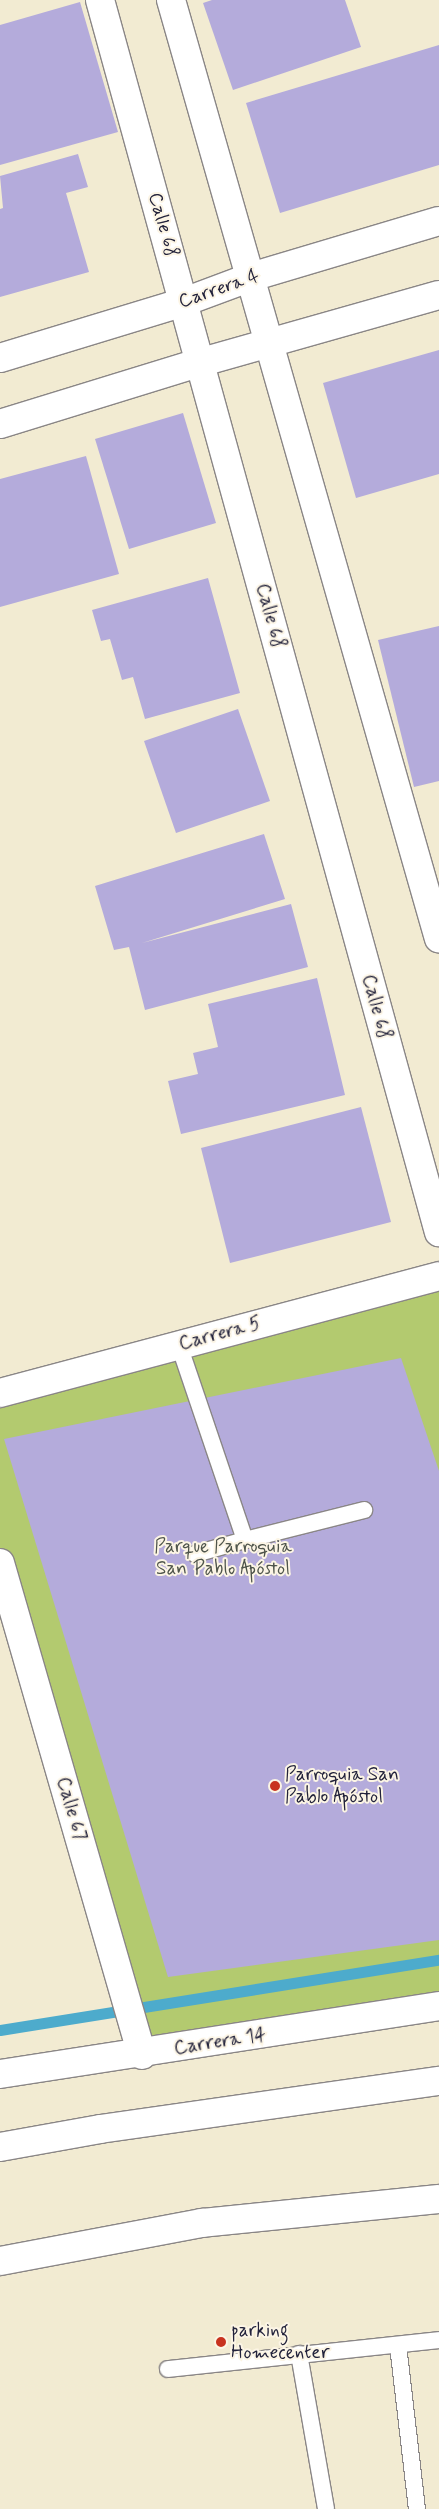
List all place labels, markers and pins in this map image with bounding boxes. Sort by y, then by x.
place label: Parroquia San Pablo Apóstol [285,1764,399,1808]
marker: Parroquia San Pablo Apóstol [269,1780,281,1792]
place label: parking Homecenter [231,2320,330,2364]
marker: parking Homecenter [215,2336,227,2348]

